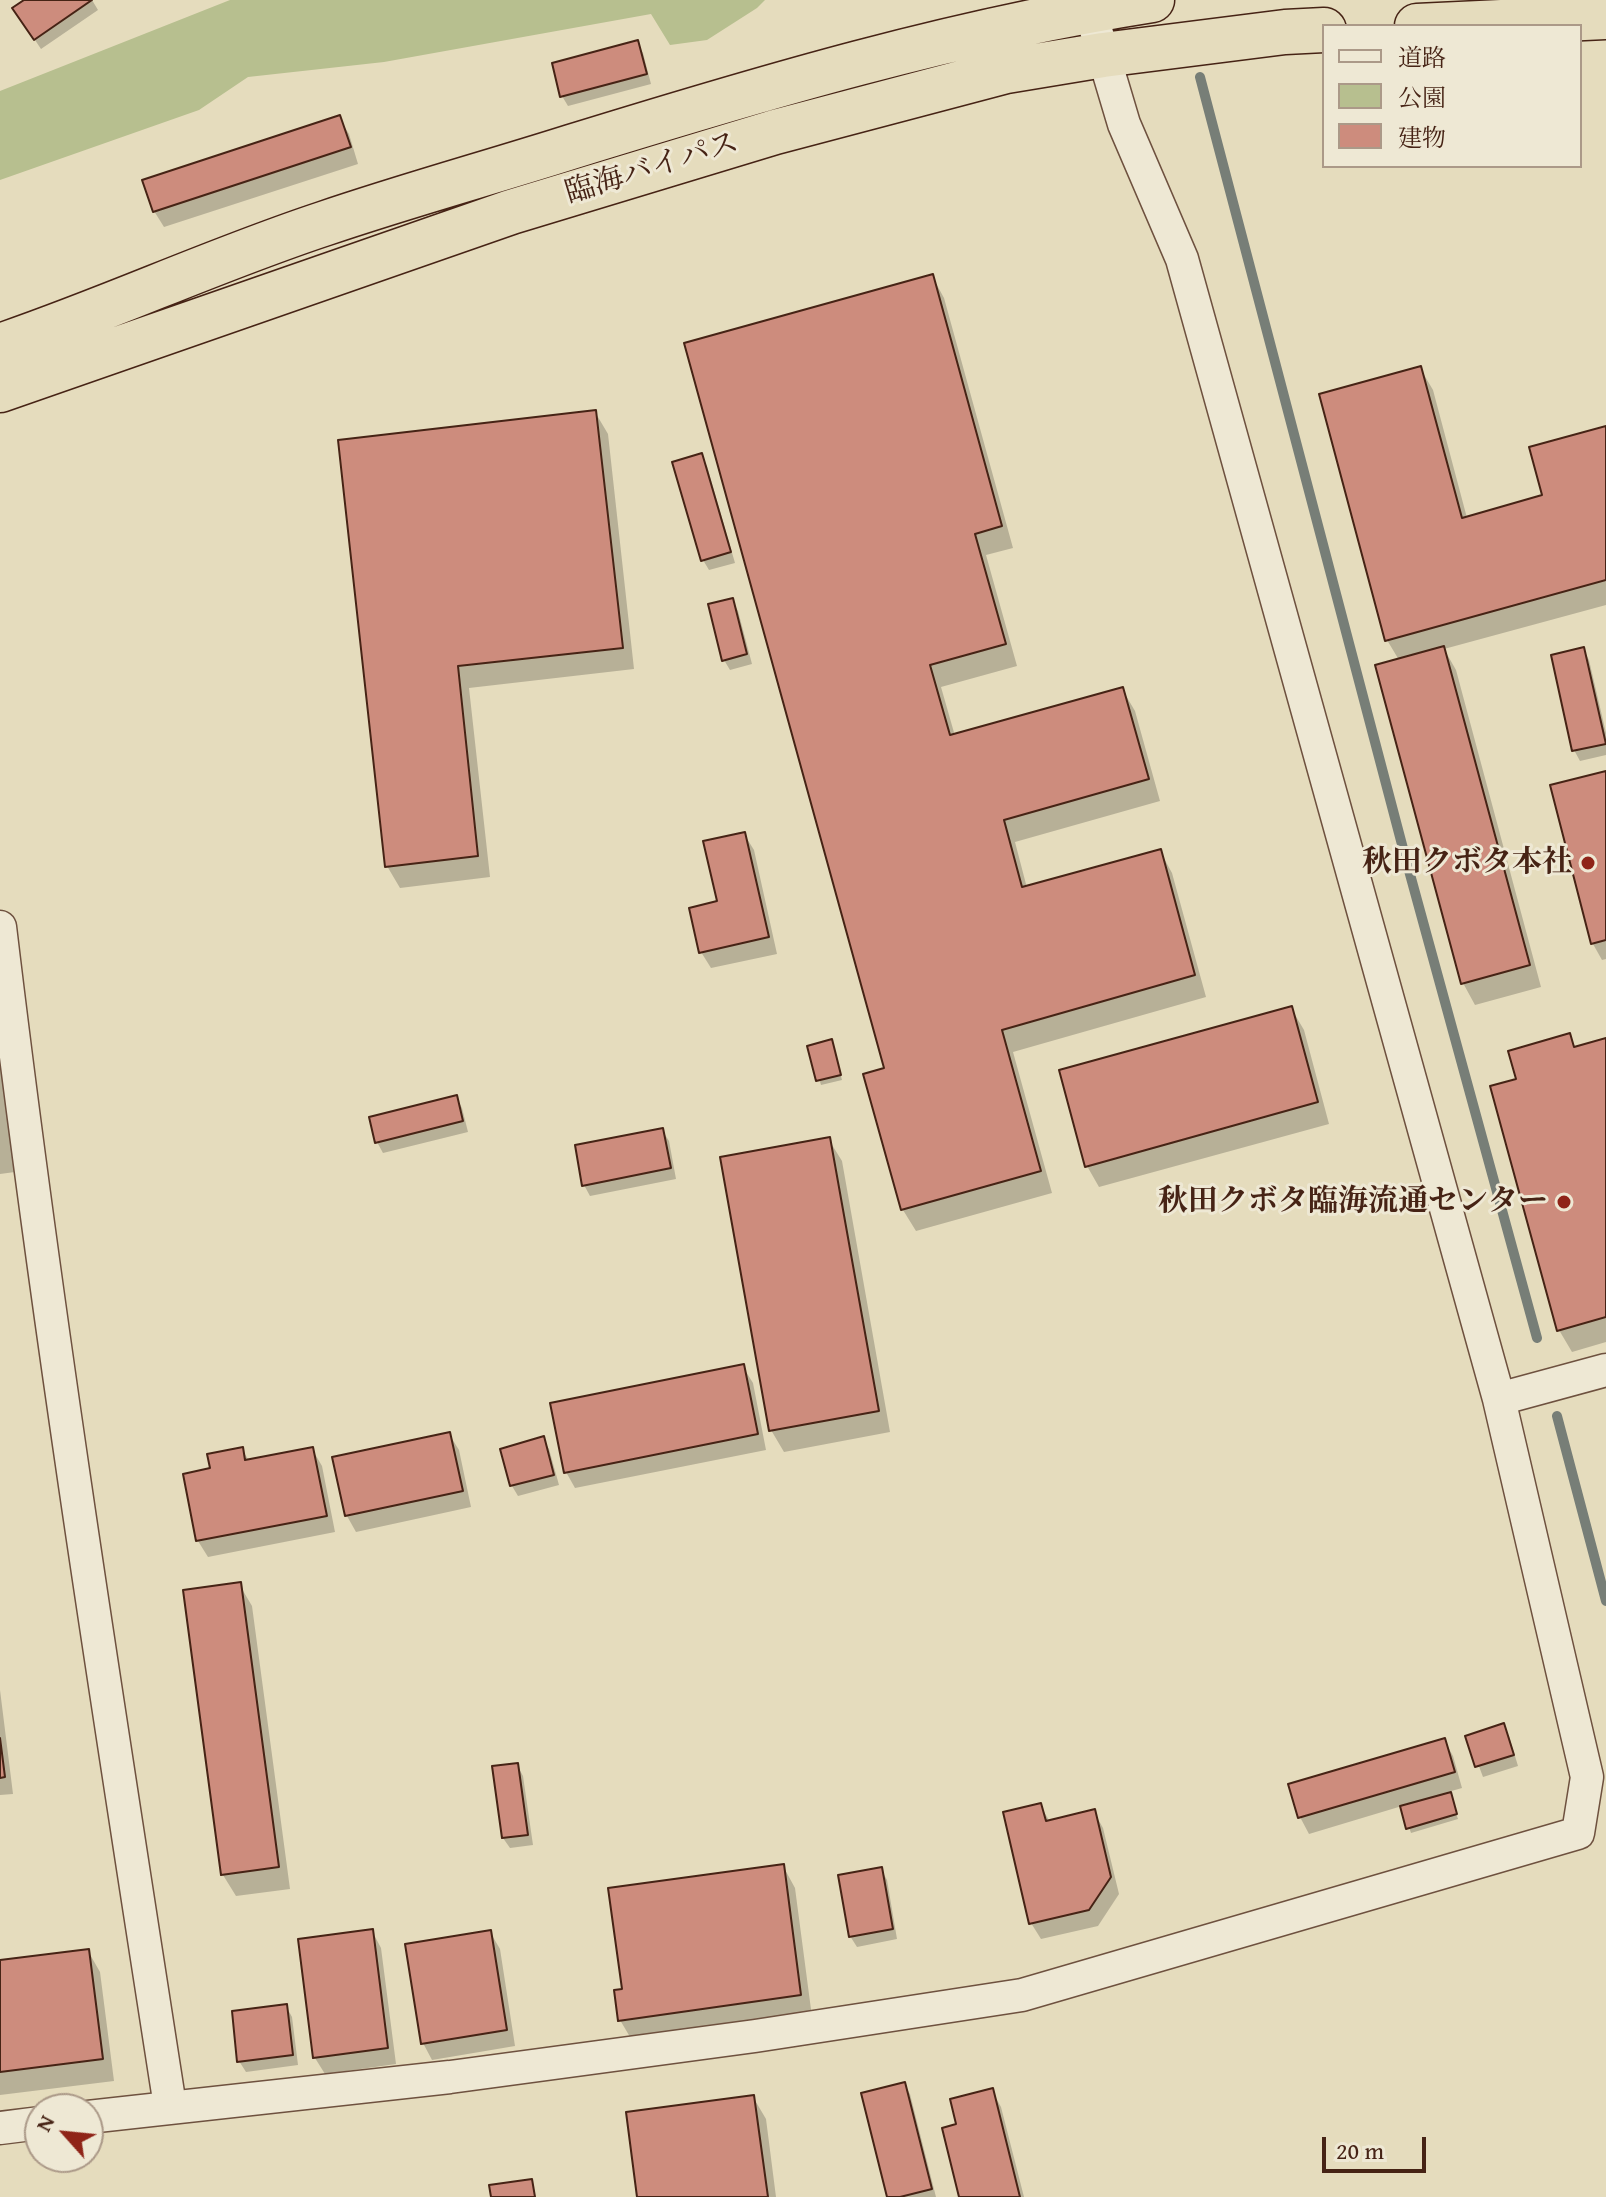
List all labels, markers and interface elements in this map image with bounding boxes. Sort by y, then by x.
legend [1322,24,1582,168]
text: 道路 [1398,40,1446,75]
text: 公園 [1398,80,1446,115]
text: 建物 [1398,120,1446,155]
street label: 臨海バイパス [561,125,743,213]
place label: 秋田クボタ本社 [1362,845,1572,881]
marker: 秋田クボタ本社 [1579,854,1597,872]
place label: 秋田クボタ臨海流通センター [1158,1184,1548,1220]
marker: 秋田クボタ臨海流通センター [1555,1193,1573,1211]
north arrow [24,2093,104,2173]
text: N [27,2109,62,2137]
scale bar [1326,2121,1430,2171]
text: 20 m [1336,2133,1384,2168]

